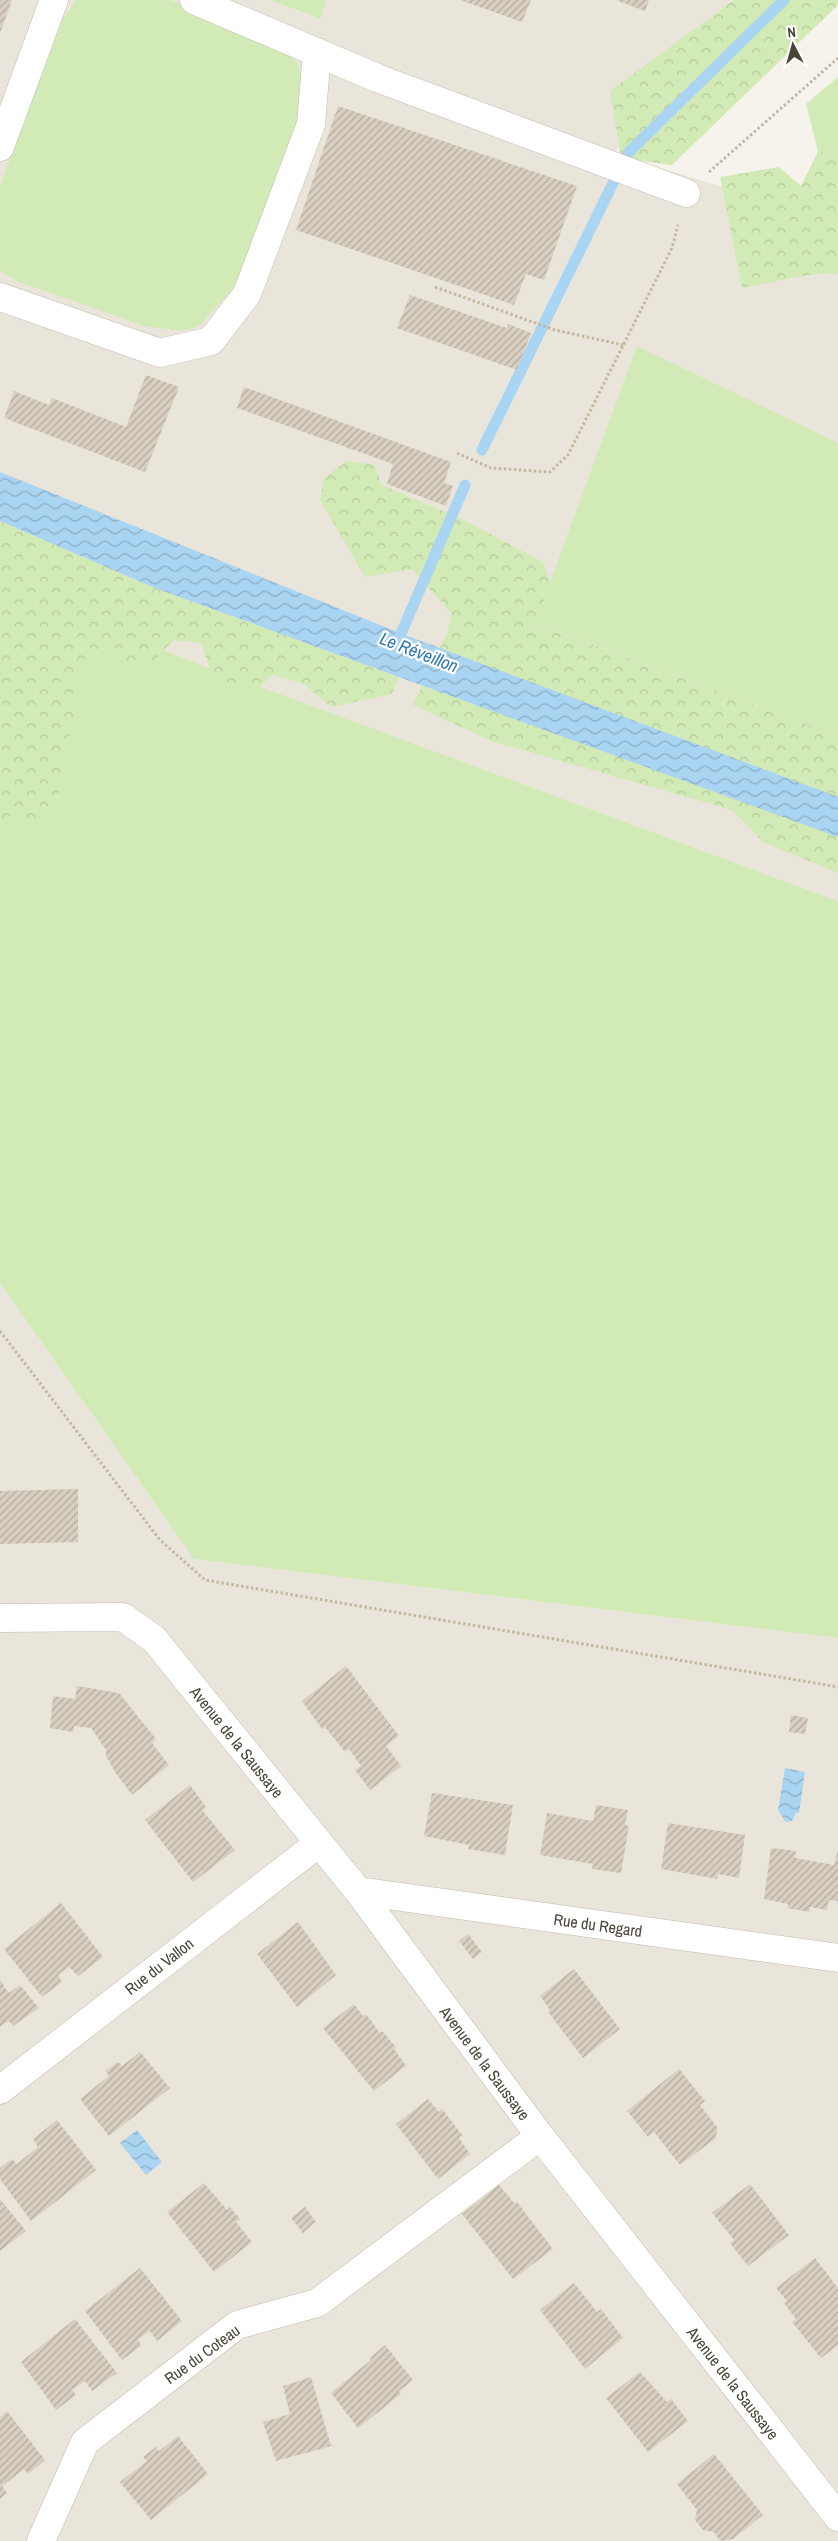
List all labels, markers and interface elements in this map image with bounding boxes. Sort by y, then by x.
north arrow [768,20,818,70]
text: N [787,23,797,41]
water label: Le Réveillon [376,626,462,678]
street label: Avenue de la Saussaye [185,1681,289,1802]
street label: Rue du Regard [552,1908,644,1942]
street label: Rue du Vallon [120,1932,198,2000]
street label: Avenue de la Saussaye [434,2001,535,2125]
street label: Rue du Coteau [160,2319,244,2389]
street label: Avenue de la Saussaye [681,2321,784,2444]

